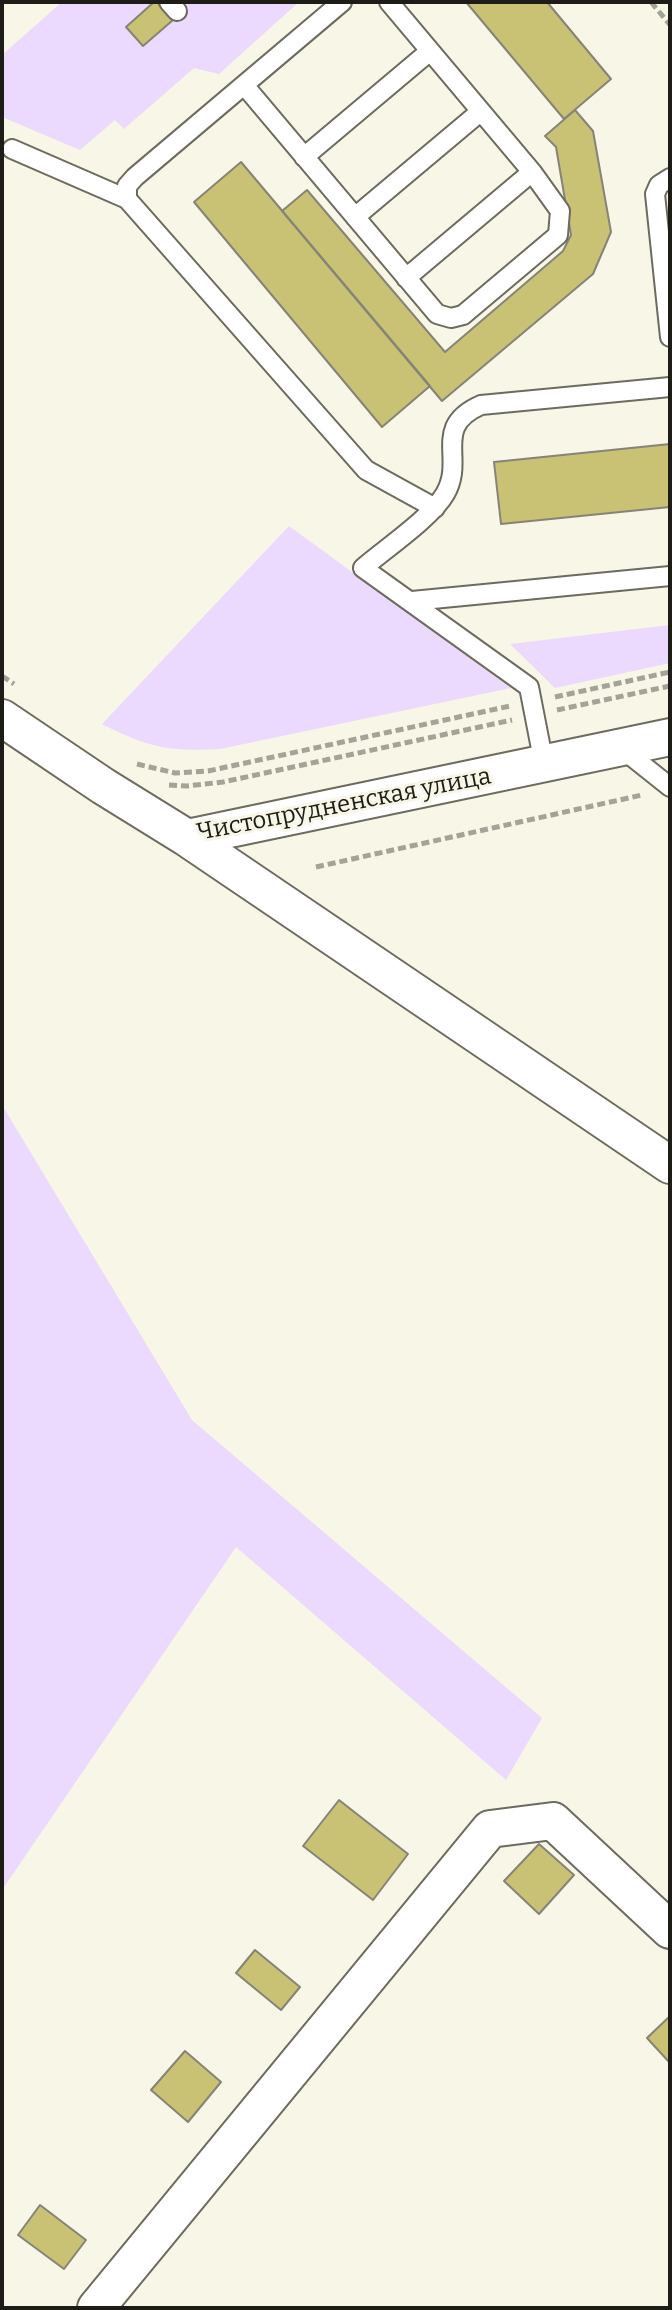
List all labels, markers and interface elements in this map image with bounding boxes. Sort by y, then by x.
street label: Чистопрудненская улица [194,762,494,848]

